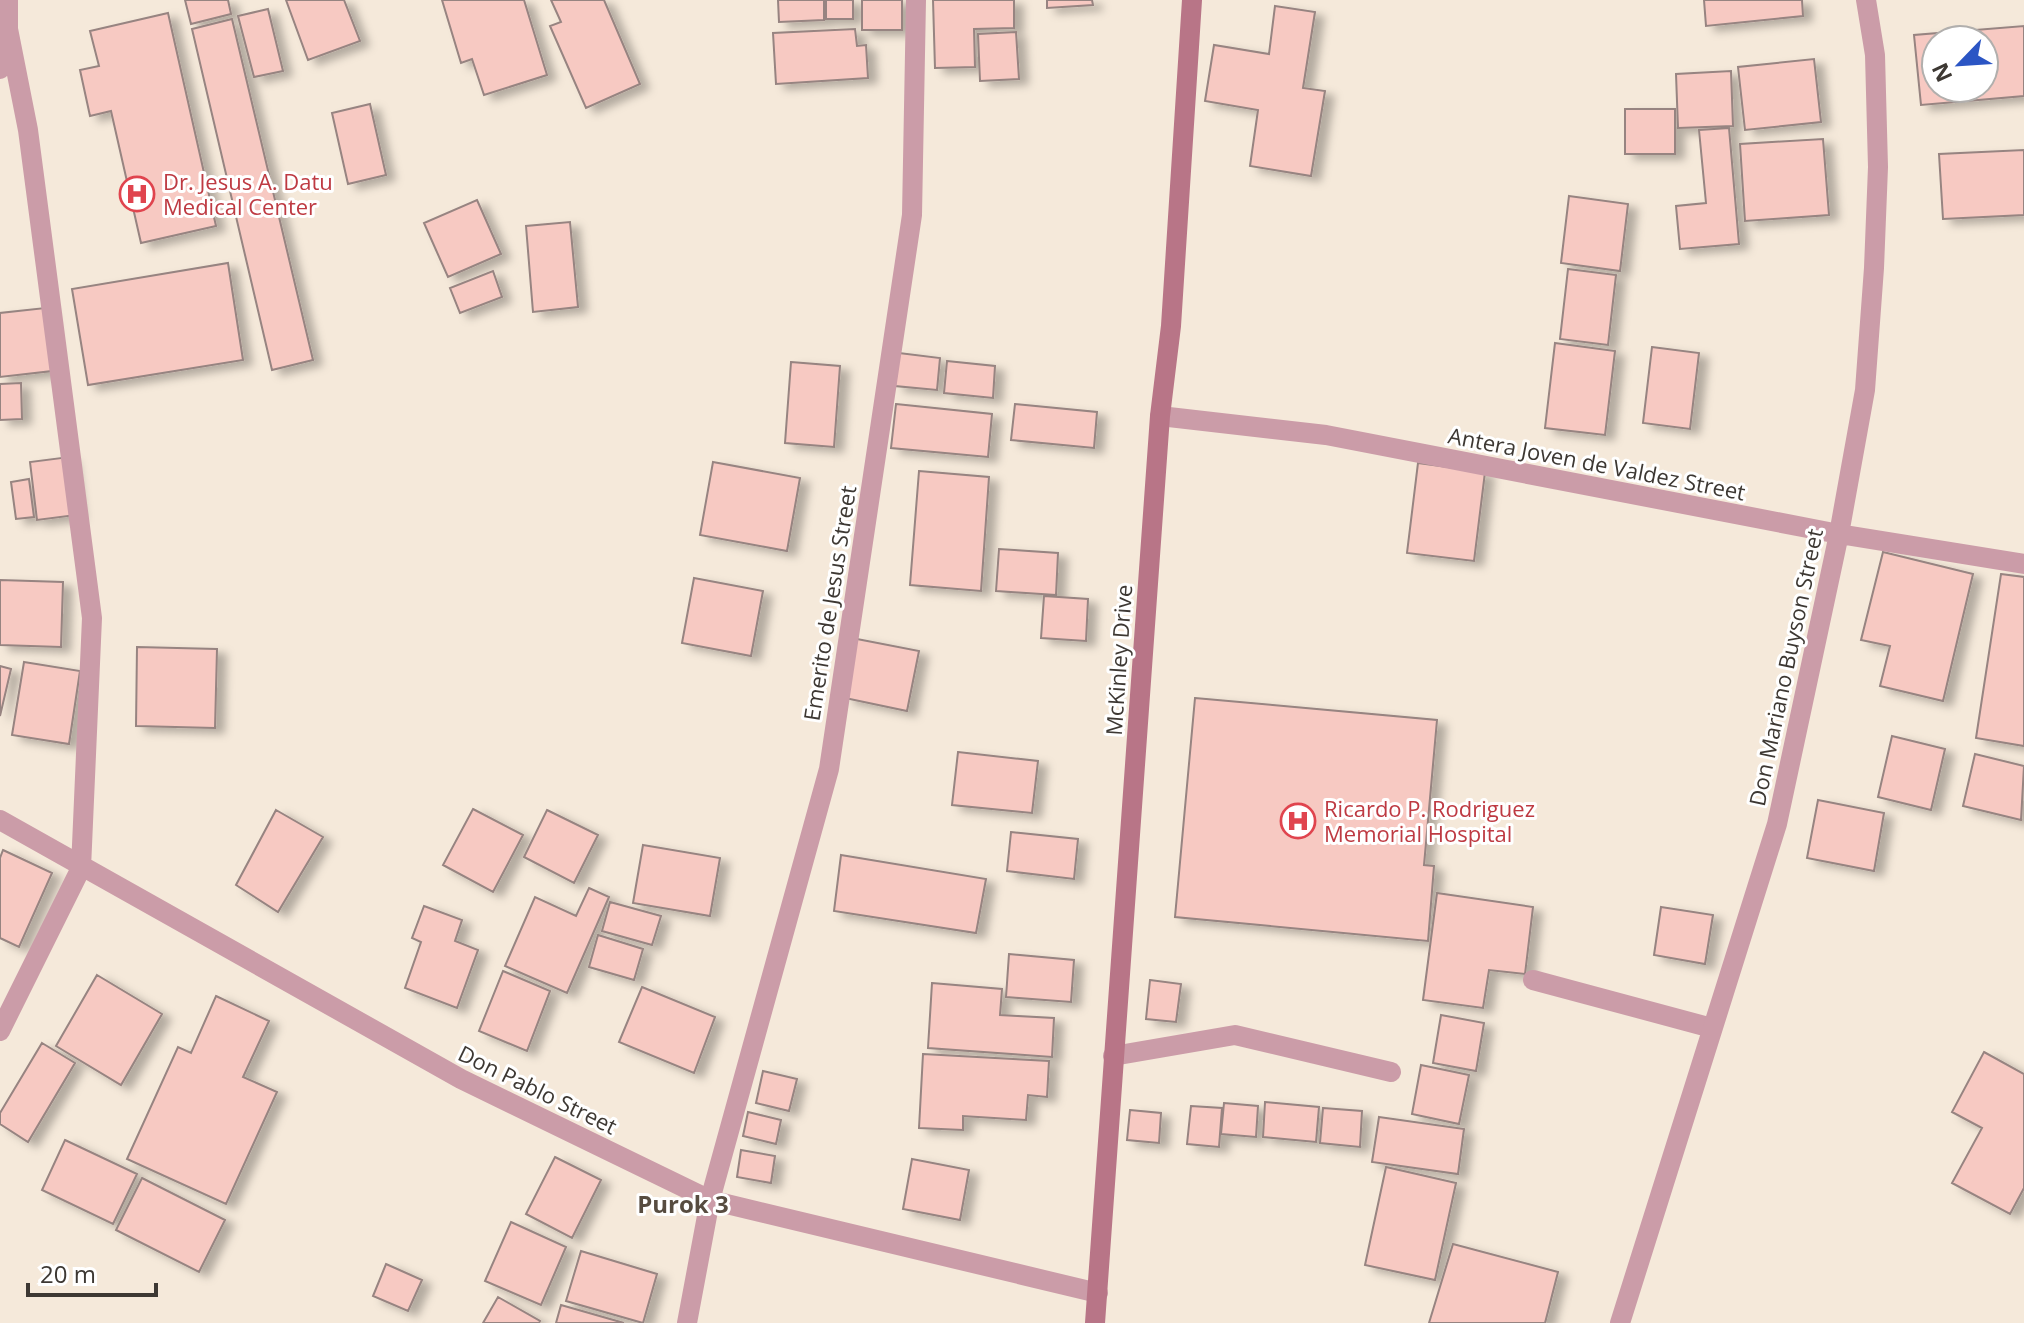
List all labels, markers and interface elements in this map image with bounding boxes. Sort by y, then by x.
north arrow [1920,24,2000,104]
text: N [1924,58,1958,87]
place label: Dr. Jesus A. Datu Medical Center [163,166,333,221]
hospital icon: Dr. Jesus A. Datu Medical Center [118,175,156,213]
street label: Antera Joven de Valdez Street [1446,419,1748,507]
street label: Emerito de Jesus Street [796,483,862,723]
street label: Don Mariano Buyson Street [1741,525,1829,808]
street label: McKinley Drive [1098,583,1138,737]
place label: Ricardo P. Rodriguez Memorial Hospital [1324,793,1535,848]
hospital icon: Ricardo P. Rodriguez Memorial Hospital [1279,802,1317,840]
street label: Don Pablo Street [454,1038,623,1141]
district label: Purok 3 [637,1187,729,1220]
scale bar [28,1247,156,1297]
text: 20 m [40,1257,96,1290]

